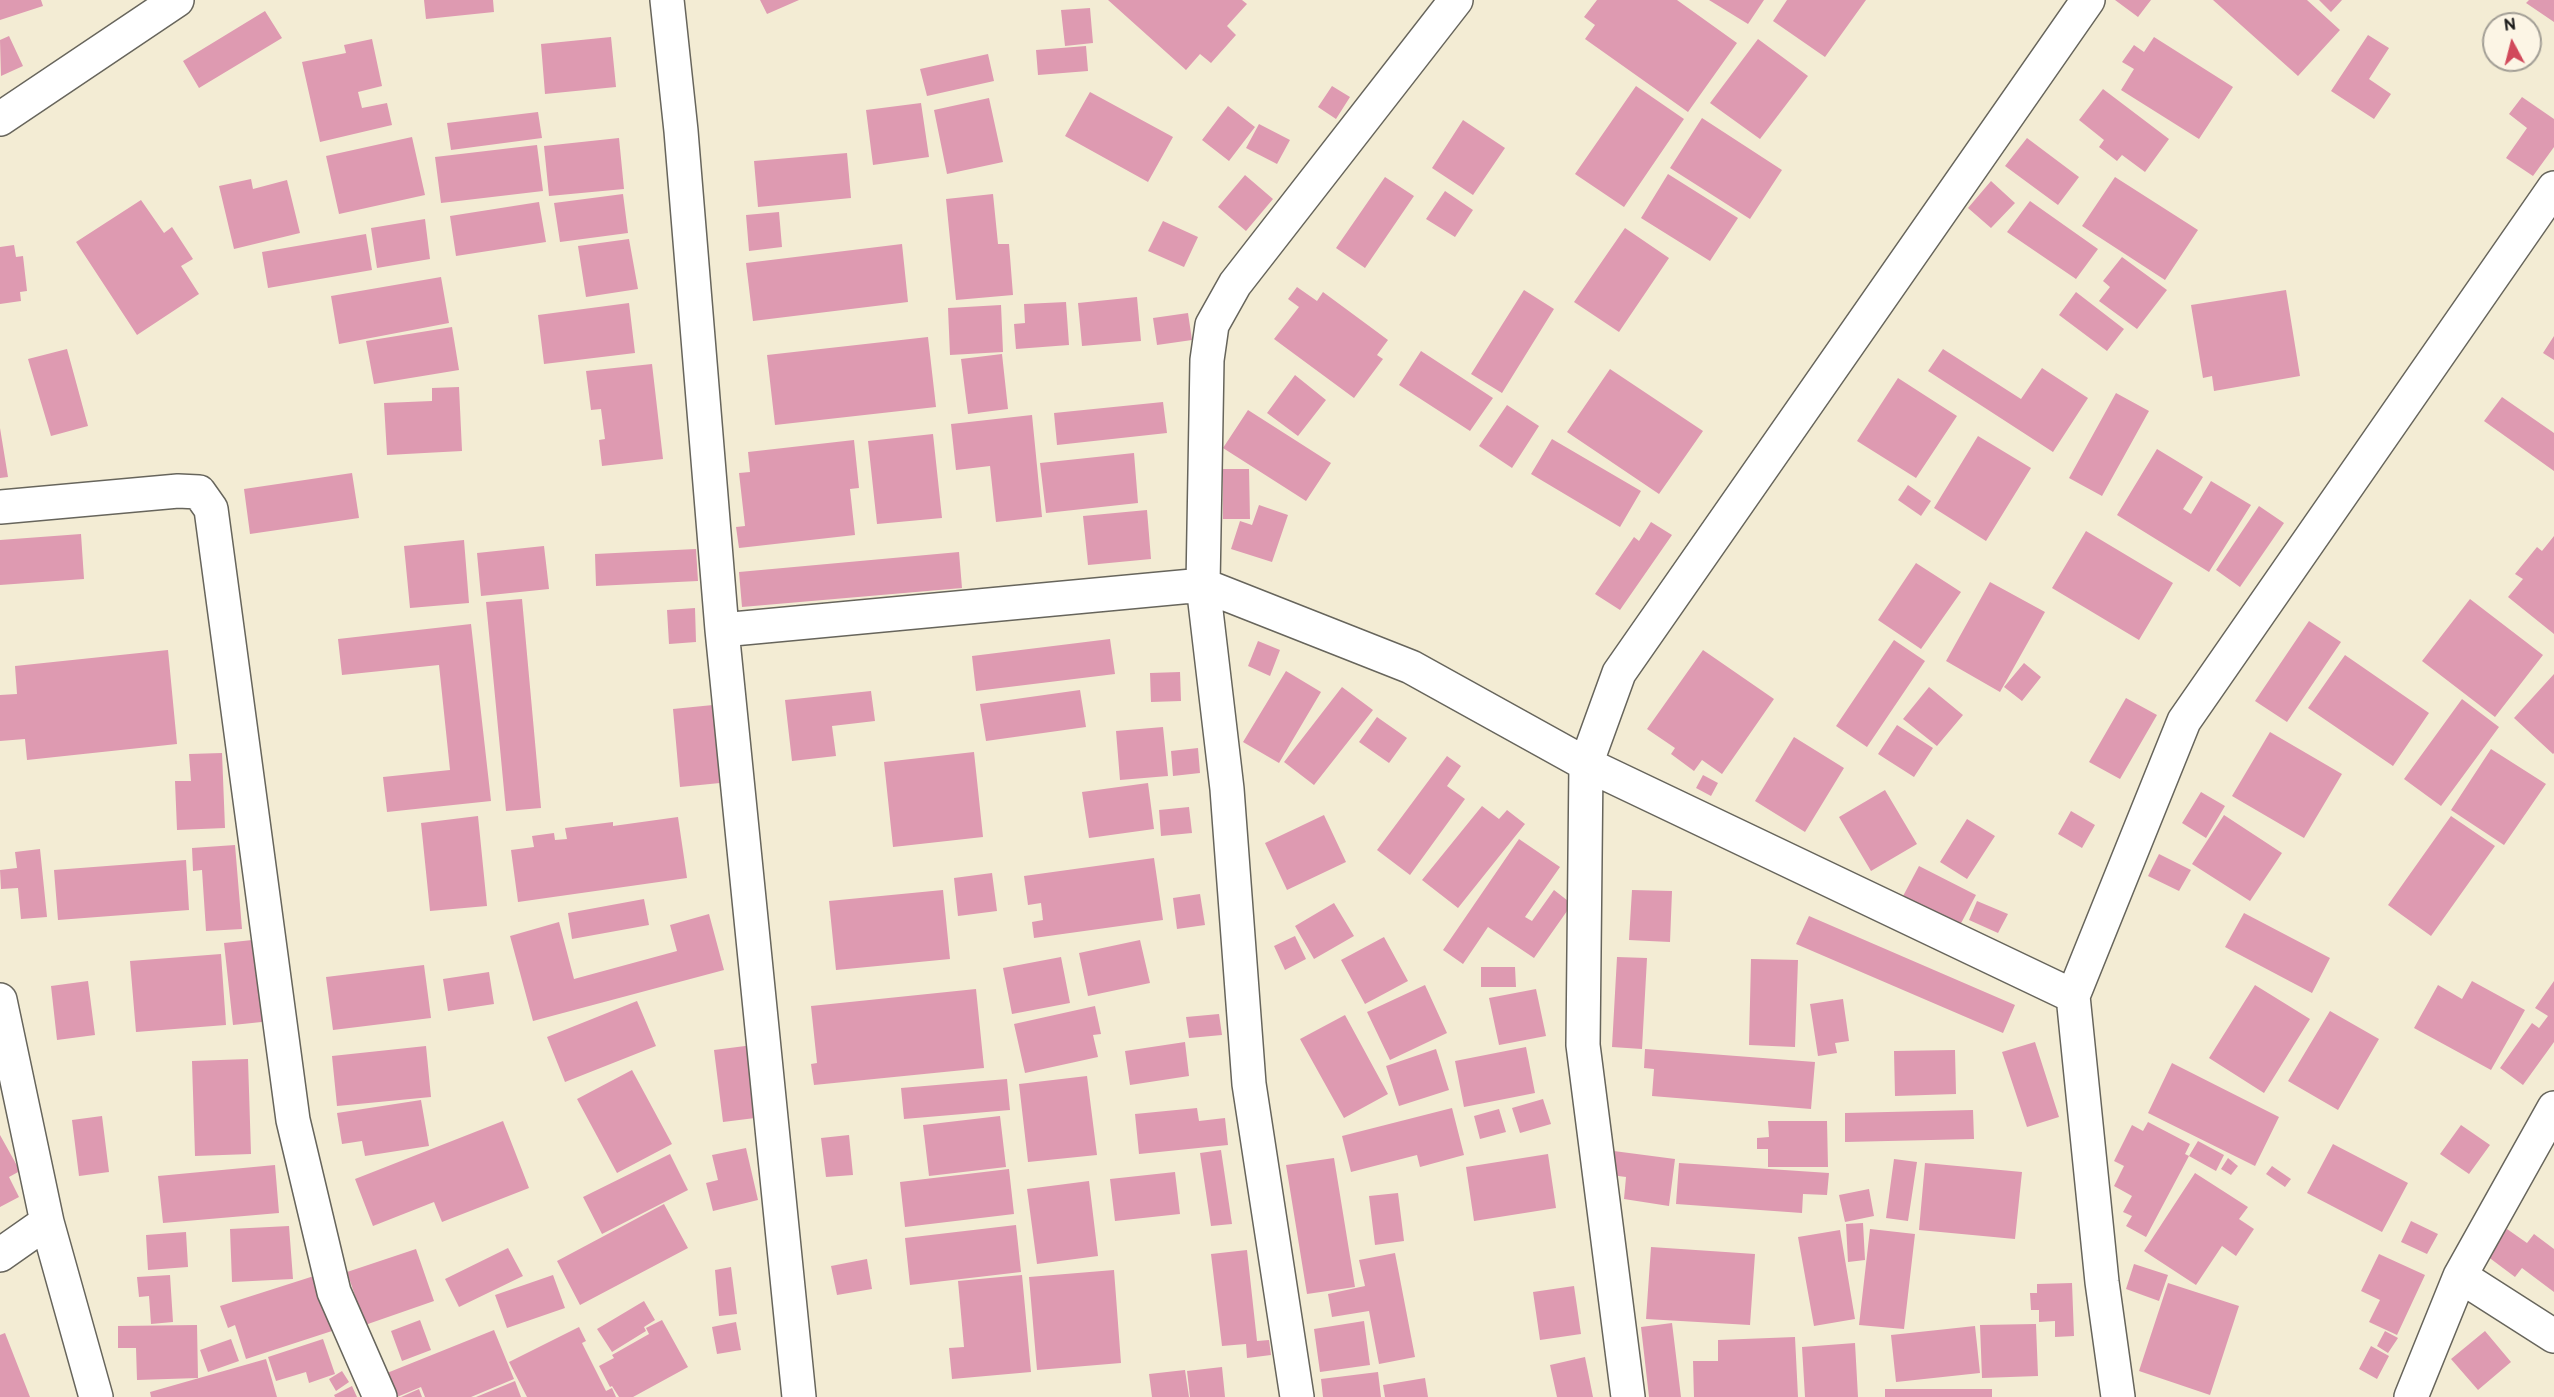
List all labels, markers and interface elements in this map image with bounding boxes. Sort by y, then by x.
north arrow [2482,12,2542,72]
text: N [2503,15,2517,36]

